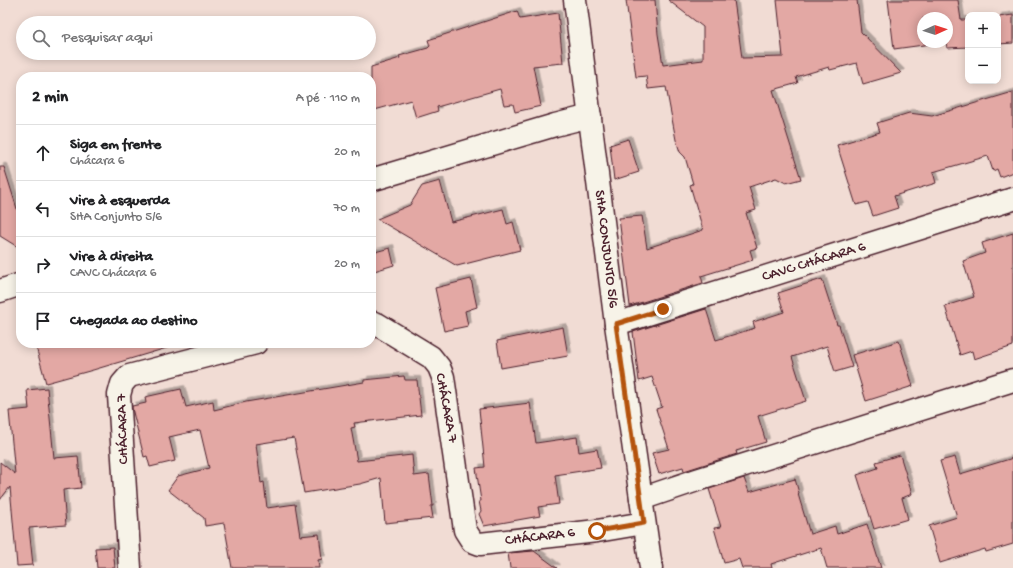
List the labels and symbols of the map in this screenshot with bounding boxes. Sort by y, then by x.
north arrow [917,12,953,48]
street label: SHA CONJUNTO 5/6 [590,189,622,309]
street label: CAVC CHÁCARA 6 [760,238,868,286]
route end [654,300,672,318]
street label: CHÁCARA 7 [430,372,462,446]
street label: CHÁCARA 7 [113,392,133,465]
route start [588,522,606,540]
street label: CHÁCARA 6 [504,524,576,550]

